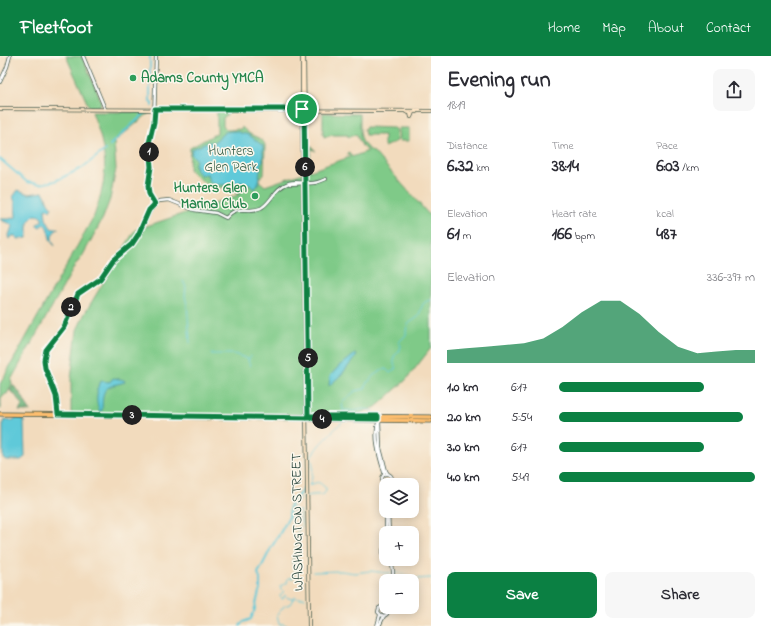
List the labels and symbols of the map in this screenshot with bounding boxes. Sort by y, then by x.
place label: Adams County YMCA [141,68,264,91]
marker: Adams County YMCA [128,73,138,83]
pin [285,92,319,126]
park label: Hunters Glen Park [204,141,258,178]
pin: 1 [139,142,159,162]
pin: 6 [295,157,315,177]
place label: Hunters Glen Marina Club [174,178,248,215]
marker: Hunters Glen Marina Club [250,191,260,201]
pin: 2 [61,297,81,317]
pin: 5 [298,348,318,368]
pin: 3 [122,405,142,425]
pin: 4 [312,409,332,429]
street label: WASHINGTON STREET [286,453,310,591]

